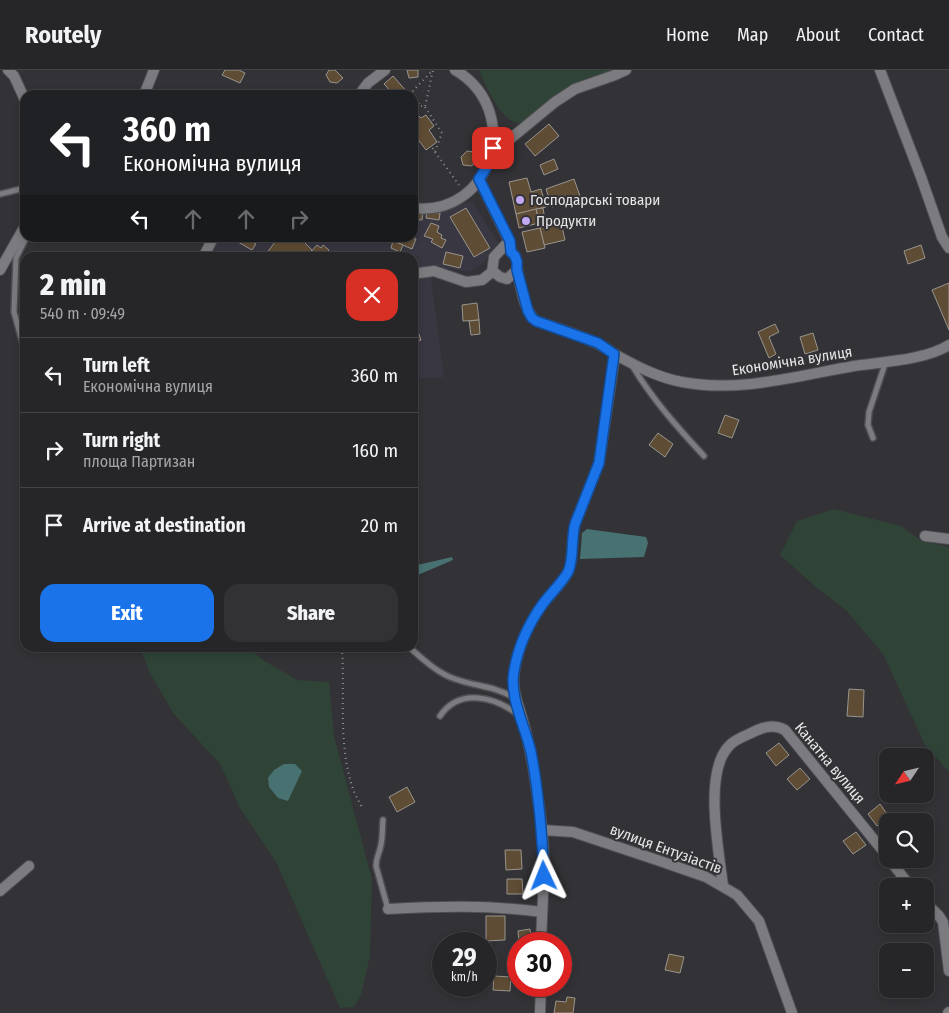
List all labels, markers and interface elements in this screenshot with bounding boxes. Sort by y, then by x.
text: Routely [25,21,101,49]
text: Home [666,24,709,46]
text: Map [737,24,768,46]
text: About [796,24,840,46]
text: Contact [868,24,924,46]
text: 360 m [123,108,211,150]
icon: left [40,110,105,175]
pin [472,127,514,169]
icon: arrive [479,134,507,162]
text: Економічна вулиця [123,150,302,177]
place label: Господарські товари [530,191,660,209]
marker: Господарські товари [514,194,526,206]
icon: left [126,205,154,233]
icon: ahead [179,205,207,233]
icon: ahead [232,205,260,233]
icon: right [285,205,313,233]
place label: Продукти [536,212,596,230]
marker: Продукти [520,215,532,227]
text: 2 min [40,267,106,303]
button: close [346,269,398,321]
text: 540 m · 09:49 [40,304,125,323]
street label: Економічна вулиця [730,343,854,379]
text: Turn left [83,354,150,377]
icon: left [40,361,68,389]
text: 360 m [351,364,398,387]
text: Економічна вулиця [83,377,213,396]
text: Turn right [83,429,160,452]
icon: right [40,436,68,464]
text: 160 m [352,439,398,462]
text: площа Партизан [83,452,195,471]
icon: arrive [40,511,68,539]
text: Arrive at destination [83,514,246,537]
text: 20 m [361,514,398,537]
button: Exit [40,584,214,642]
button: Share [224,584,398,642]
street label: Канатна вулиця [791,719,869,807]
north arrow [879,748,934,802]
map controls [879,748,934,998]
button: search [879,813,934,868]
street label: вулиця Ентузіастів [608,820,724,878]
position arrow [517,849,569,901]
button: + [879,878,934,933]
speed limit sign: 30 [507,932,572,997]
text: 29 [452,943,477,973]
button: − [879,943,934,998]
text: km/h [451,970,478,984]

